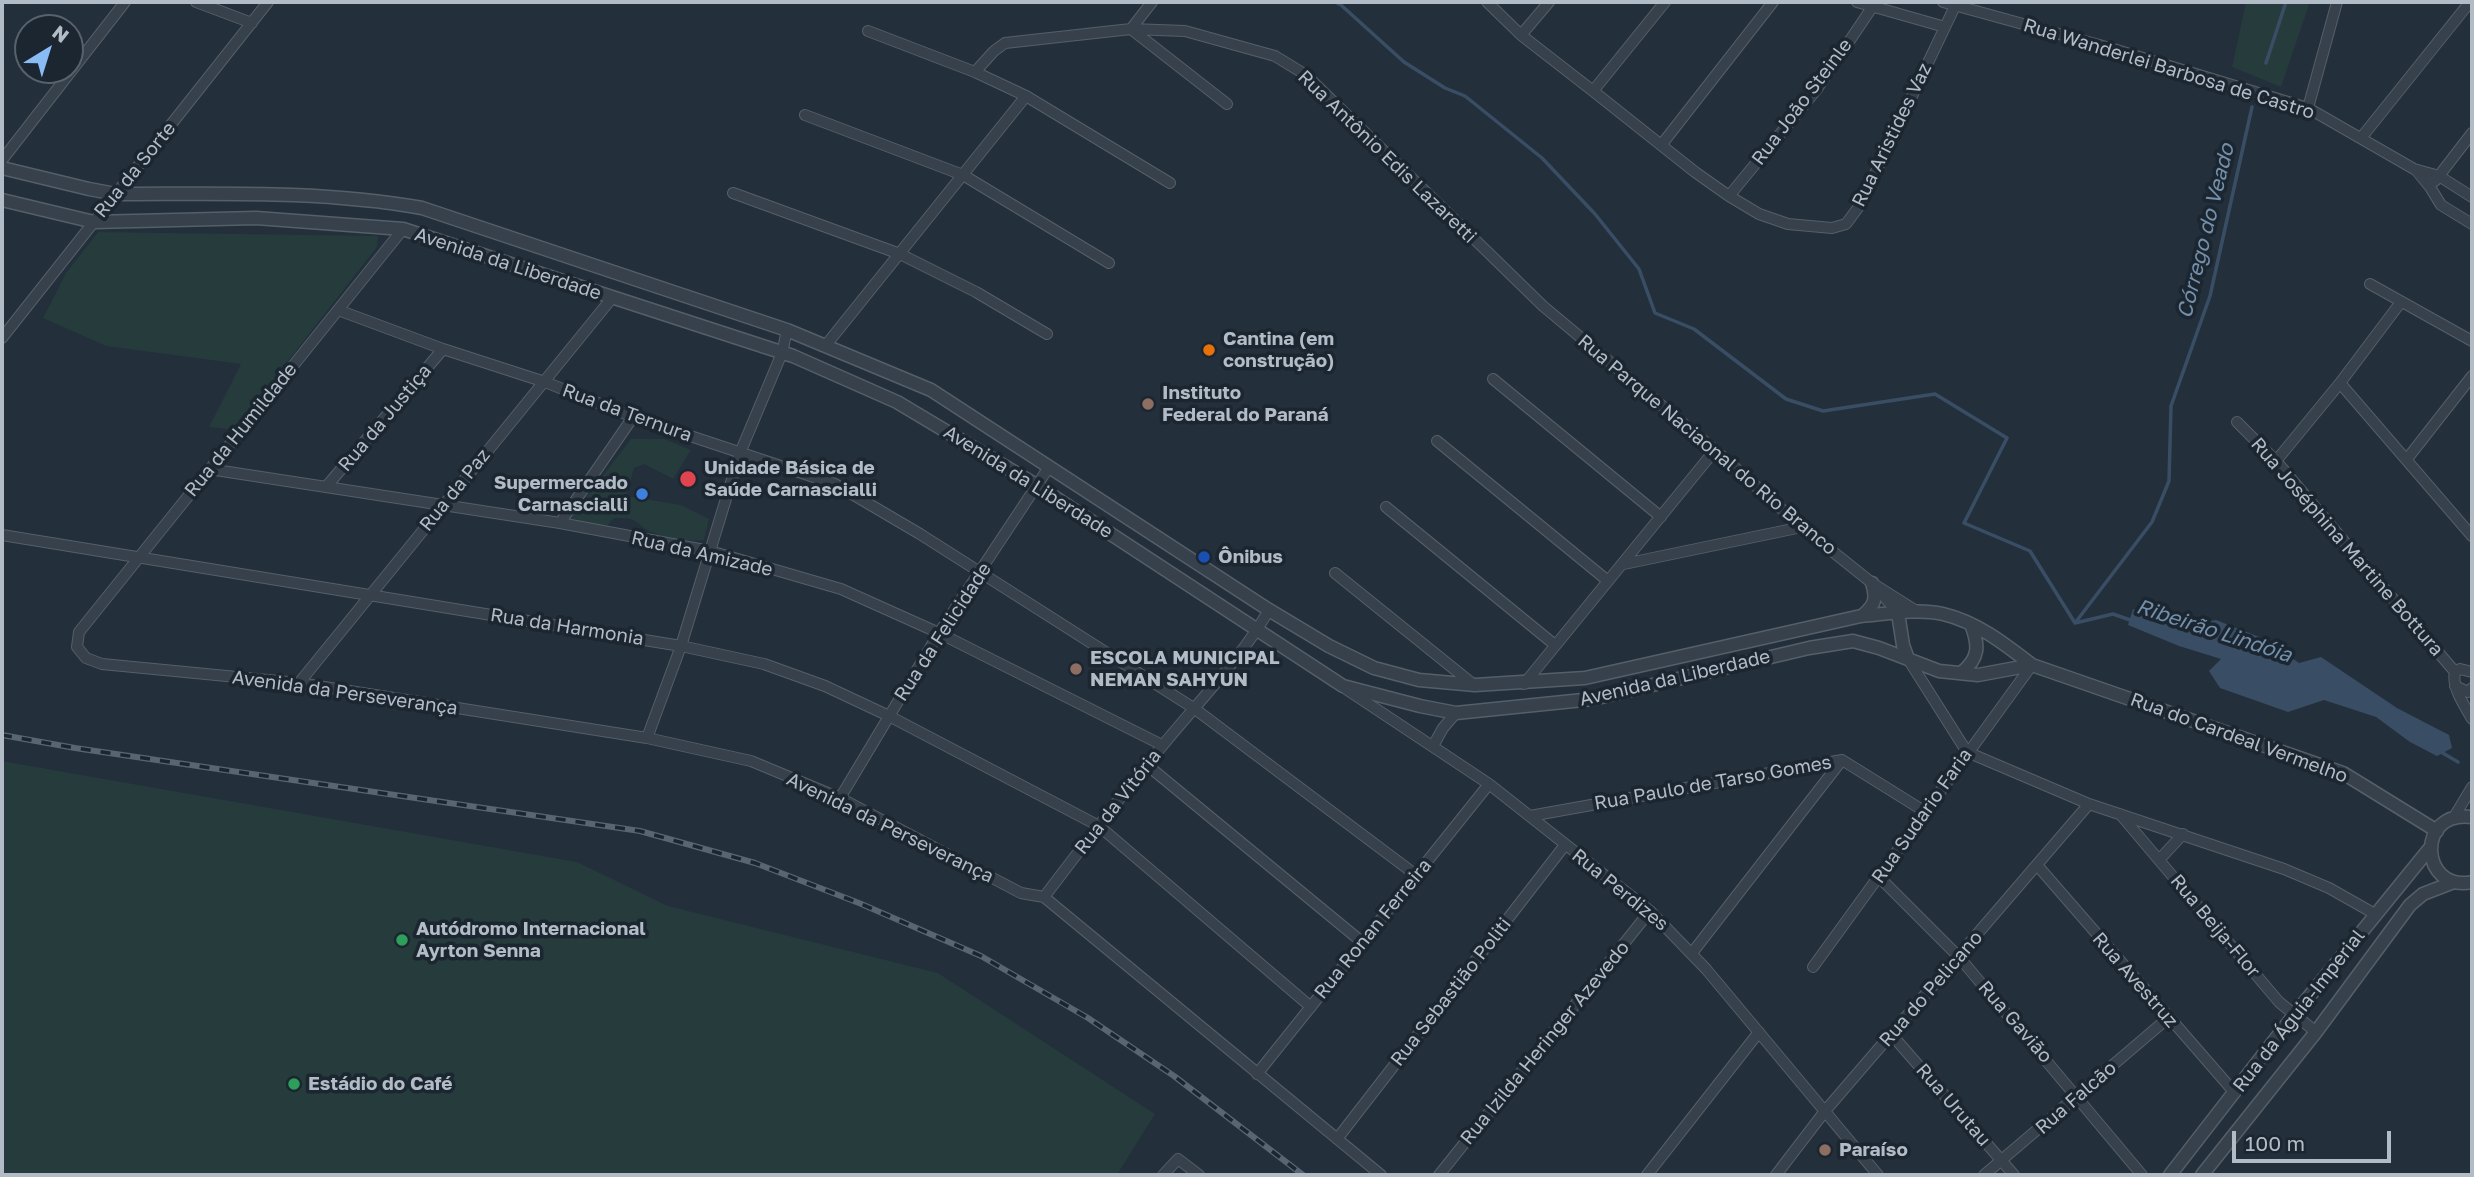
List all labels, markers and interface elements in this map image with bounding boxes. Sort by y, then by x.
north arrow [14,14,84,84]
street label: Rua Wanderlei Barbosa de Castro [2021,14,2317,124]
text: N [48,20,74,47]
street label: Rua João Steinle [1747,34,1857,170]
street label: Rua Aristides Vaz [1847,59,1937,211]
street label: Rua Antônio Edis Lazaretti [1293,66,1481,248]
street label: Rua da Sorte [89,117,181,223]
water label: Córrego do Veado [2172,141,2240,321]
street label: Avenida da Liberdade [412,223,604,305]
place label: Cantina (em construção) [1223,328,1334,372]
street label: Rua Parque Naciaonal do Rio Branco [1573,330,1841,560]
marker: Cantina (em construção) [1201,342,1217,358]
street label: Rua da Humildade [180,358,302,502]
street label: Rua da Justiça [334,360,436,476]
street label: Rua da Ternura [559,379,695,447]
place label: Instituto Federal do Paraná [1162,382,1328,426]
marker: Instituto Federal do Paraná [1140,396,1156,412]
street label: Avenida da Liberdade [939,421,1117,543]
street label: Rua Joséphina Martine Bottura [2246,433,2448,661]
street label: Rua da Paz [415,444,495,536]
place label: Unidade Básica de Saúde Carnascialli [704,457,877,501]
marker: Unidade Básica de Saúde Carnascialli [678,469,698,489]
place label: Supermercado Carnascialli [494,472,628,516]
marker: Supermercado Carnascialli [634,486,650,502]
street label: Rua da Amizade [629,527,775,581]
place label: Ônibus [1218,546,1283,568]
marker: Ônibus [1196,549,1212,565]
street label: Rua da Felicidade [890,558,996,706]
water label: Ribeirão Lindóia [2133,594,2295,668]
street label: Rua da Harmonia [489,604,645,650]
street label: Avenida da Liberdade [1577,645,1773,711]
place label: ESCOLA MUNICIPAL NEMAN SAHYUN [1090,647,1280,691]
marker: ESCOLA MUNICIPAL NEMAN SAHYUN [1068,661,1084,677]
street label: Avenida da Perseverança [231,666,459,720]
street label: Rua do Cardeal Vermelho [2127,688,2351,788]
street label: Rua Sudario Faria [1867,744,1977,888]
street label: Rua da Vitória [1070,745,1166,859]
street label: Rua Paulo de Tarso Gomes [1593,751,1833,815]
street label: Avenida da Perseverança [783,768,997,888]
street label: Rua Perdizes [1567,844,1673,936]
street label: Rua Ronan Ferreira [1310,854,1436,1004]
street label: Rua Beija-Flor [2165,870,2265,982]
street label: Rua Sebastião Politi [1386,913,1516,1071]
place label: Autódromo Internacional Ayrton Senna [416,918,646,962]
street label: Rua da Águia-Imperial [2228,925,2370,1097]
street label: Rua do Pelicano [1875,926,1987,1052]
street label: Rua Avestruz [2087,928,2183,1032]
marker: Autódromo Internacional Ayrton Senna [394,932,410,948]
street label: Rua Izilda Heringer Azevedo [1456,937,1634,1149]
street label: Rua Gavião [1973,976,2057,1068]
street label: Rua Falcão [2031,1057,2121,1139]
street label: Rua Urutau [1911,1059,1995,1151]
place label: Estádio do Café [308,1073,452,1095]
marker: Estádio do Café [286,1076,302,1092]
scale bar [2236,1118,2395,1162]
text: 100 m [2245,1130,2305,1156]
place label: Paraíso [1839,1139,1908,1161]
marker: Paraíso [1817,1142,1833,1158]

